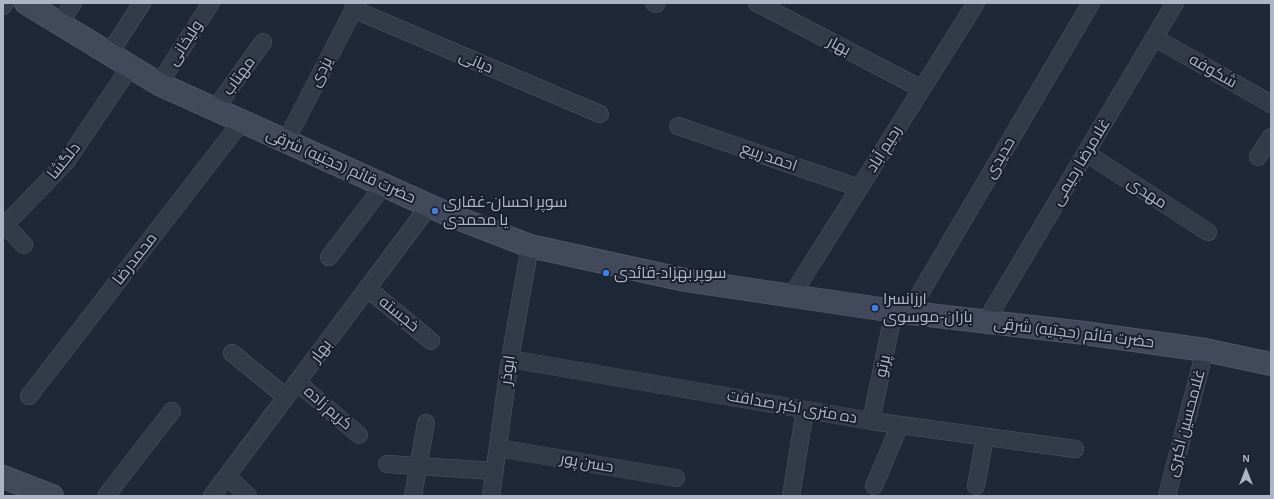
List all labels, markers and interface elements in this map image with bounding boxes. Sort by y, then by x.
street label: ولیخانی [163,17,207,69]
street label: بهار [824,32,854,60]
street label: دیانی [456,46,496,78]
street label: شکوفه [1186,50,1240,92]
street label: مهتاب [219,53,259,99]
street label: یزدی [305,54,337,90]
street label: غلامرضا رحیمی [1047,115,1115,209]
street label: رحیم آباد [862,122,906,176]
street label: حضرت قائم (حجتیه) شرقی [263,124,419,208]
street label: حدیدی [981,134,1019,182]
street label: احمد ربیع [738,138,800,176]
street label: دلگشا [43,139,85,183]
street label: مهدی [1123,173,1171,213]
place label: سوپر احسان-غفاری یا محمدی [443,192,567,230]
marker: سوپر احسان-غفاری یا محمدی [430,206,440,216]
street label: محمدرضا [109,229,161,289]
place label: سوپر بهزاد-قائدی [614,263,726,283]
marker: سوپر بهزاد-قائدی [601,268,611,278]
place label: ارزانسرا باران-موسوی [883,289,972,327]
street label: خجسته [375,292,423,336]
marker: ارزانسرا باران-موسوی [870,303,880,313]
street label: حضرت قائم (حجتیه) شرقی [993,314,1155,352]
street label: بهار [306,336,336,366]
street label: پرتو [871,353,895,379]
street label: ابوذر [496,354,520,386]
street label: غلامحسین اکبری [1162,367,1210,479]
street label: کریم زاده [300,382,356,434]
street label: ده متری اکبر صداقت [725,386,859,428]
street label: حسن پور [559,449,615,477]
north arrow [1226,451,1266,491]
text: N [1242,453,1250,464]

